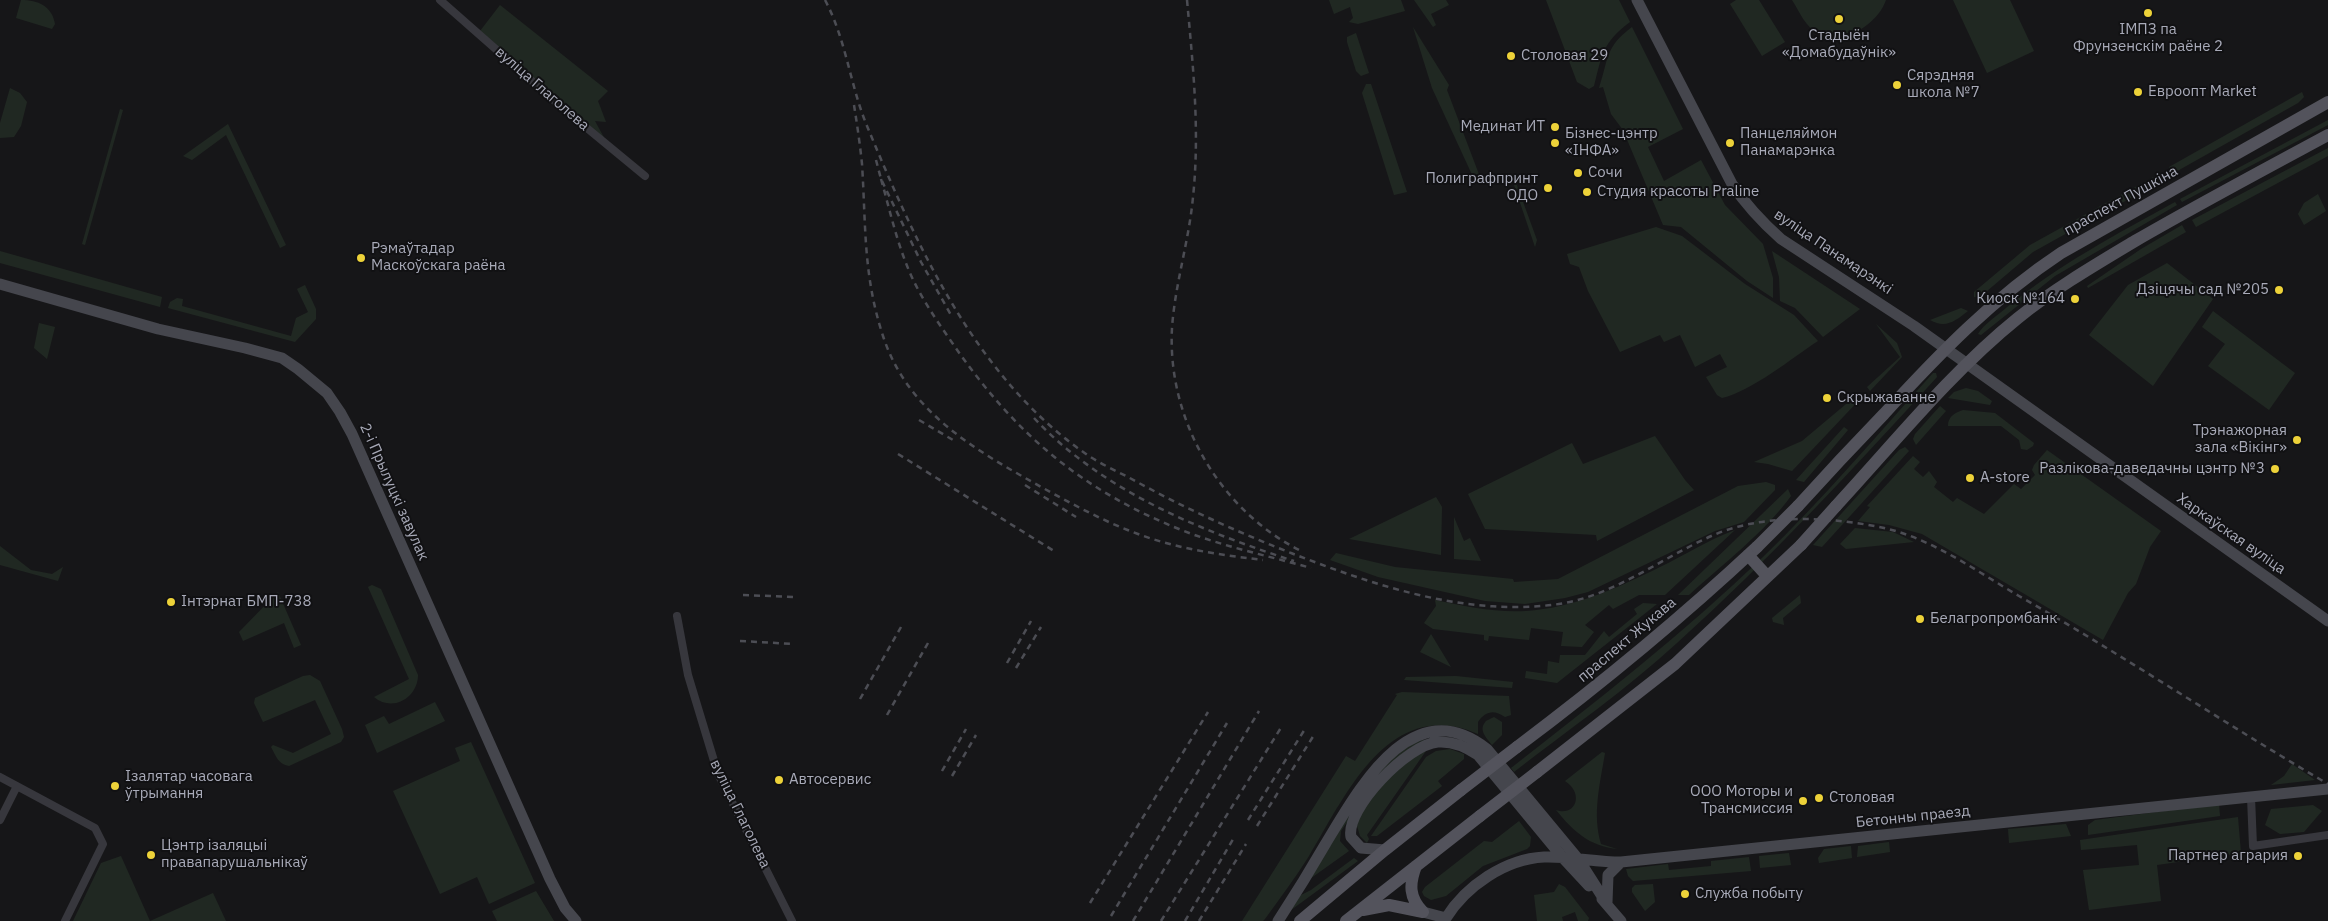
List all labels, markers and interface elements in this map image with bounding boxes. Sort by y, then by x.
marker: ІМПЗ па Фрунзенскім раёне 2 [2142,7,2154,19]
marker: Стадыён «Домабудаўнік» [1833,13,1845,25]
place label: ІМПЗ па Фрунзенскім раёне 2 [2073,21,2223,56]
place label: Стадыён «Домабудаўнік» [1782,27,1896,62]
street label: вуліца Глаголева [491,43,593,135]
place label: Столовая 29 [1521,47,1608,65]
marker: Столовая 29 [1505,50,1517,62]
place label: Сярэдняя школа №7 [1907,67,1980,102]
marker: Сярэдняя школа №7 [1891,79,1903,91]
place label: Евроопт Market [2148,83,2257,101]
marker: Евроопт Market [2132,86,2144,98]
place label: Мединат ИТ [1460,118,1545,136]
marker: Мединат ИТ [1549,121,1561,133]
place label: Бізнес-цэнтр «ІНФА» [1565,125,1658,160]
place label: Панцеляймон Панамарэнка [1740,125,1837,160]
marker: Бізнес-цэнтр «ІНФА» [1549,137,1561,149]
marker: Панцеляймон Панамарэнка [1724,137,1736,149]
street label: праспект Пушкіна [2061,162,2181,240]
place label: Сочи [1588,164,1623,182]
marker: Сочи [1572,167,1584,179]
place label: Полиграфпринт ОДО [1425,170,1538,205]
marker: Полиграфпринт ОДО [1542,182,1554,194]
place label: Студия красоты Praline [1597,183,1759,201]
marker: Студия красоты Praline [1581,186,1593,198]
street label: вуліца Панамарэнкі [1770,206,1896,298]
place label: Рэмаўтадар Маскоўскага раёна [371,240,506,275]
marker: Рэмаўтадар Маскоўскага раёна [355,252,367,264]
place label: Дзіцячы сад №205 [2137,281,2269,299]
marker: Дзіцячы сад №205 [2273,284,2285,296]
place label: Киоск №164 [1976,290,2065,308]
marker: Киоск №164 [2069,293,2081,305]
place label: Скрыжаванне [1837,389,1936,407]
marker: Скрыжаванне [1821,392,1833,404]
street label: 2-і Прылуцкі завулак [356,421,432,563]
place label: Трэнажорная зала «Вікінг» [2193,422,2287,457]
marker: Трэнажорная зала «Вікінг» [2291,434,2303,446]
place label: Разлікова-даведачны цэнтр №3 [2039,460,2265,478]
marker: Разлікова-даведачны цэнтр №3 [2269,463,2281,475]
place label: А-store [1980,469,2030,487]
marker: А-store [1964,472,1976,484]
street label: Харкаўская вуліца [2173,490,2289,578]
place label: Інтэрнат БМП-738 [181,593,312,611]
street label: праспект Жукава [1574,594,1680,686]
marker: Інтэрнат БМП-738 [165,596,177,608]
place label: Белагропромбанк [1930,610,2058,628]
marker: Белагропромбанк [1914,613,1926,625]
street label: вуліца Глаголева [706,757,774,871]
place label: Ізалятар часовага ўтрымання [125,768,253,803]
place label: Автосервис [789,771,871,789]
marker: Автосервис [773,774,785,786]
marker: Ізалятар часовага ўтрымання [109,780,121,792]
place label: ООО Моторы и Трансмиссия [1690,783,1793,818]
place label: Столовая [1829,789,1895,807]
marker: Столовая [1813,792,1825,804]
marker: ООО Моторы и Трансмиссия [1797,795,1809,807]
street label: Бетонны праезд [1855,802,1971,832]
place label: Цэнтр ізаляцыі правапарушальнікаў [161,837,308,872]
place label: Партнер агрария [2168,847,2288,865]
marker: Цэнтр ізаляцыі правапарушальнікаў [145,849,157,861]
marker: Партнер агрария [2292,850,2304,862]
place label: Служба побыту [1695,885,1803,903]
marker: Служба побыту [1679,888,1691,900]

